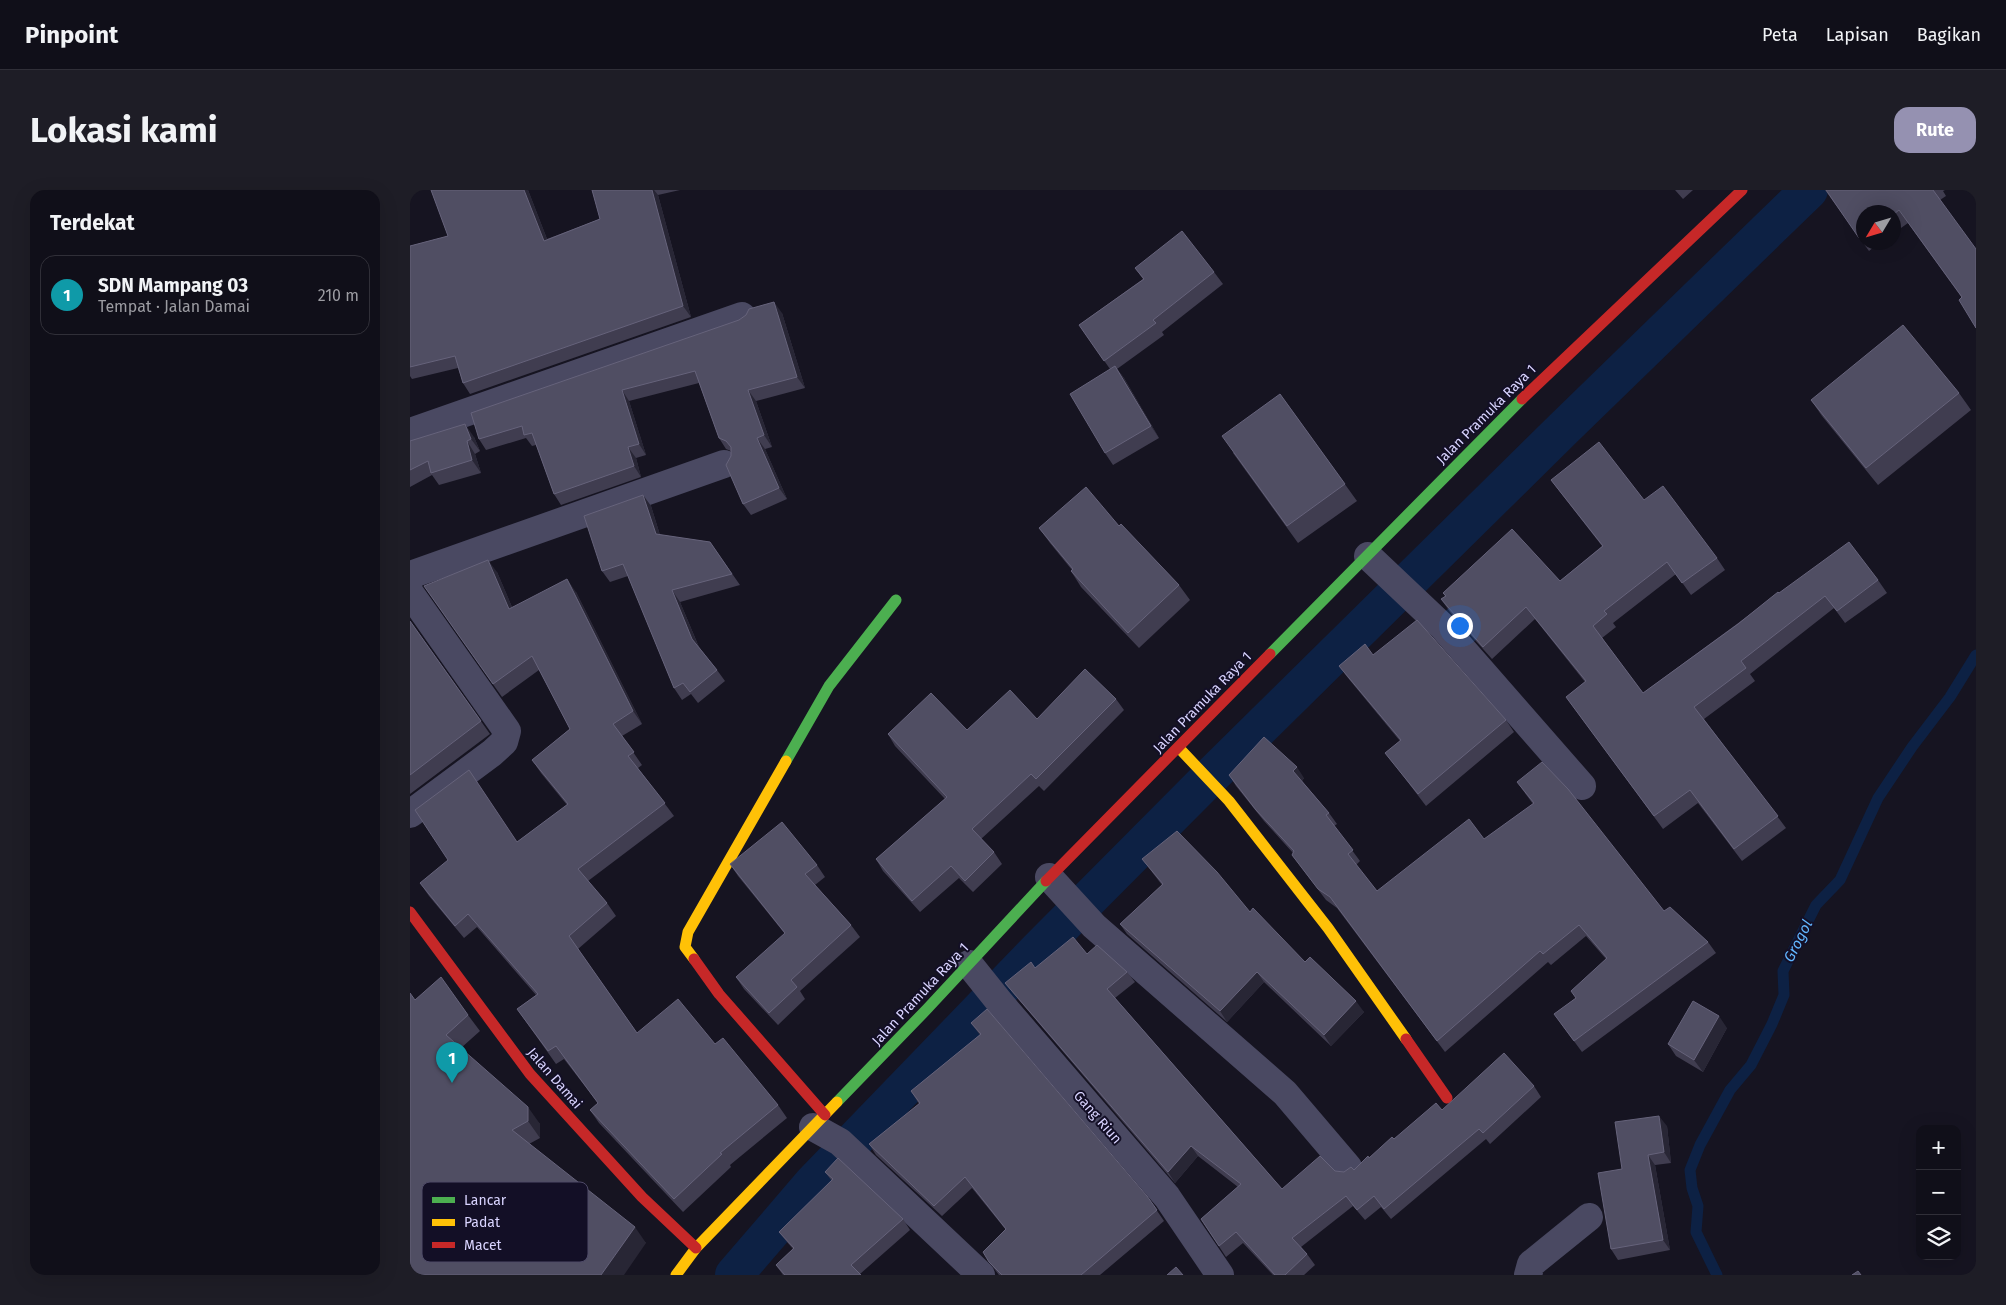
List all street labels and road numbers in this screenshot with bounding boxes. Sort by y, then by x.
street label: Jalan Pramuka Raya 1 [1433,361,1540,468]
street label: Jalan Pramuka Raya 1 [1150,648,1255,756]
street label: Jalan Pramuka Raya 1 [868,940,972,1049]
street label: Jalan Damai [523,1044,586,1112]
street label: Gang Riun [1070,1087,1125,1147]

